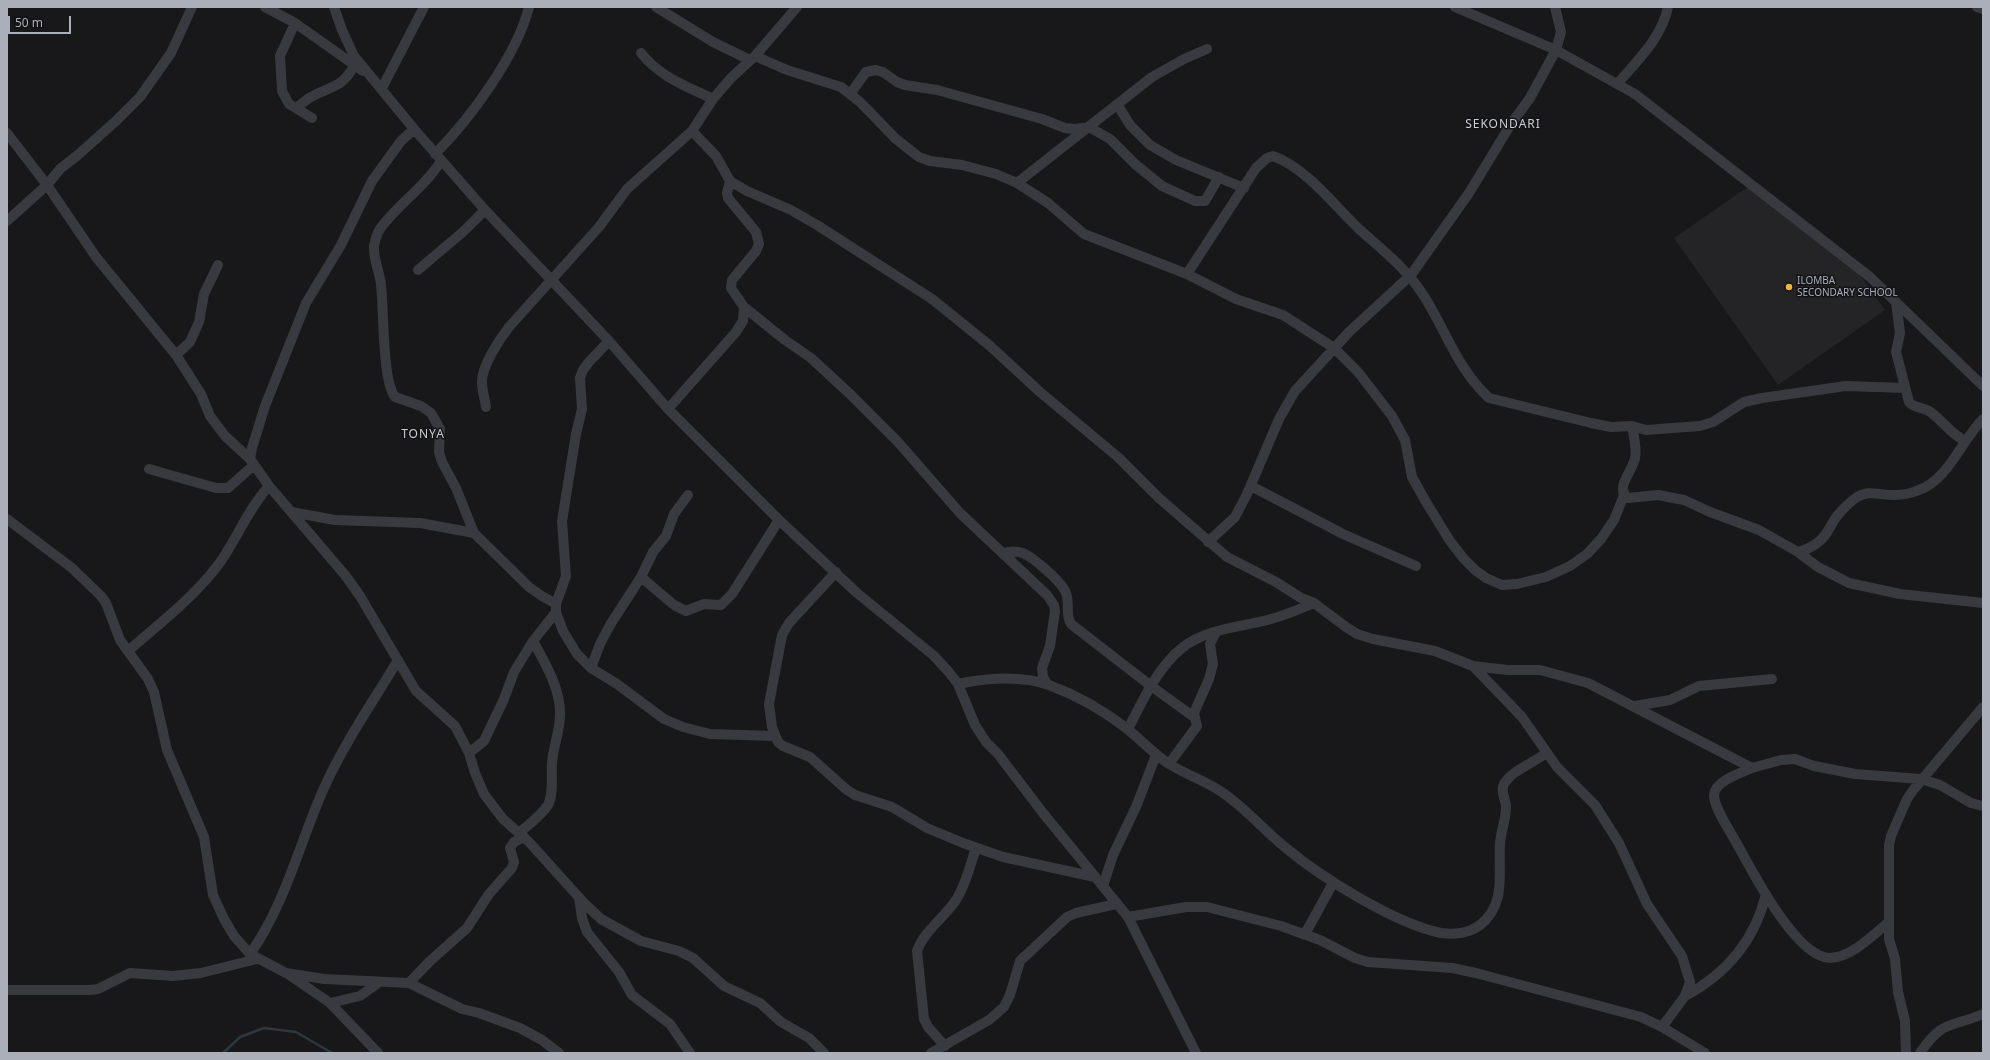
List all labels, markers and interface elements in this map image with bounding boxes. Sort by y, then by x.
scale bar [10,8,73,34]
text: 50 m [15,14,43,31]
district label: SEKONDARI [1465,118,1541,132]
place label: ILOMBA SECONDARY SCHOOL [1797,275,1898,298]
marker: ILOMBA SECONDARY SCHOOL [1784,282,1794,292]
district label: TONYA [401,428,445,442]

